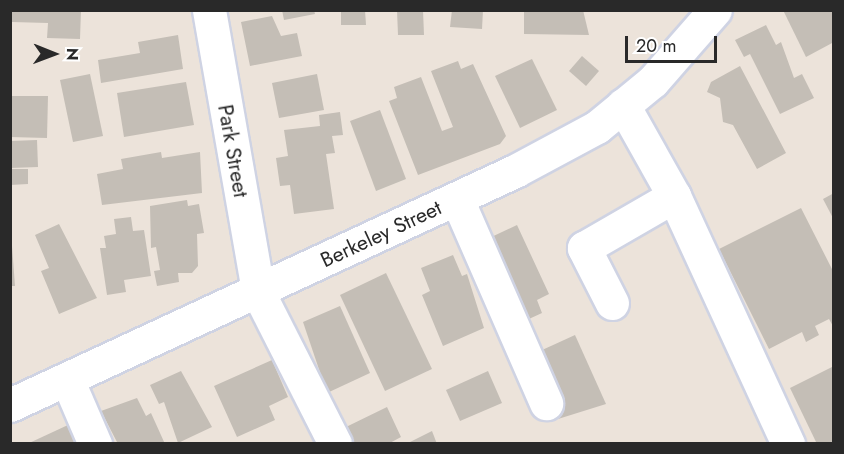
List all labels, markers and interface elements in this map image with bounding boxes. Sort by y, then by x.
north arrow [24,24,84,84]
scale bar [628,24,720,62]
text: 20 m [636,33,676,59]
text: N [61,48,84,61]
street label: Park Street [212,103,254,199]
street label: Berkeley Street [317,195,445,273]

